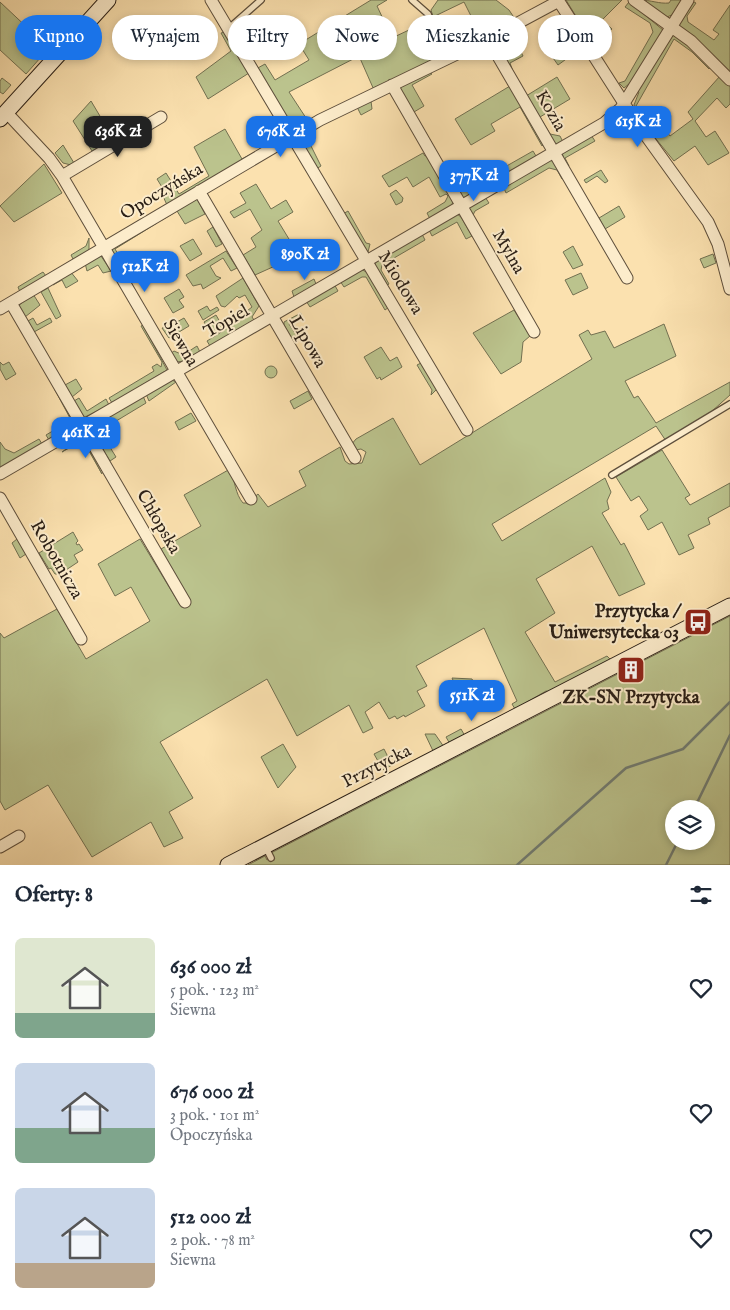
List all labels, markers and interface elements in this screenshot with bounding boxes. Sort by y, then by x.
chip: Kupno [15,15,102,60]
chip: Wynajem [112,15,218,60]
chip: Filtry [228,15,307,60]
chip: Nowe [317,15,397,60]
chip: Mieszkanie [407,15,528,60]
chip: Dom [538,15,612,60]
street label: Kozia [529,86,571,136]
pin: 615K zł [592,106,684,148]
text: 615K zł [615,112,661,132]
pin: 636K zł [72,116,164,158]
pin: 676K zł [235,116,327,158]
text: 636K zł [95,122,141,142]
text: 676K zł [257,122,305,142]
street label: Opoczyńska [116,158,208,226]
pin: 377K zł [428,160,520,202]
text: 377K zł [450,166,498,186]
street label: Mylna [486,226,530,278]
pin: 890K zł [259,238,351,281]
text: 890K zł [281,245,329,265]
street label: Miodowa [372,247,428,319]
pin: 512K zł [99,250,191,293]
text: 512K zł [122,257,168,277]
street label: Topiel [200,300,254,344]
street label: Lipowa [283,312,331,372]
street label: Siewna [157,315,203,371]
pin: 461K zł [40,416,132,459]
text: 461K zł [62,423,110,443]
street label: Chłopska [130,486,186,558]
street label: Robotnicza [24,517,88,604]
place label: Przytycka / Uniwersytecka 03 [548,601,683,645]
bus stop icon: Przytycka / Uniwersytecka 03 [683,607,713,637]
building icon: ZK-SN Przytycka [616,655,646,685]
pin: 551K zł [426,680,518,722]
text: 551K zł [450,686,494,706]
place label: ZK-SN Przytycka [563,687,701,710]
street label: Przytycka [339,740,415,794]
map controls [665,800,715,850]
button: layers [665,800,715,850]
icon: filters [687,881,715,909]
text: Oferty: 8 [15,882,93,909]
text: 636 000 zł [170,954,251,981]
icon: home [55,958,115,1018]
icon: heart [687,974,715,1002]
text: 5 pok. · 123 m² [170,981,259,1001]
text: Siewna [170,1001,216,1021]
text: 676 000 zł [170,1079,253,1106]
icon: home [55,1083,115,1143]
icon: heart [687,1099,715,1127]
text: 3 pok. · 101 m² [170,1106,259,1126]
text: Opoczyńska [170,1126,252,1146]
text: 512 000 zł [170,1204,251,1231]
icon: home [55,1208,115,1268]
icon: heart [687,1224,715,1252]
text: 2 pok. · 78 m² [170,1231,255,1251]
text: Siewna [170,1251,216,1271]

